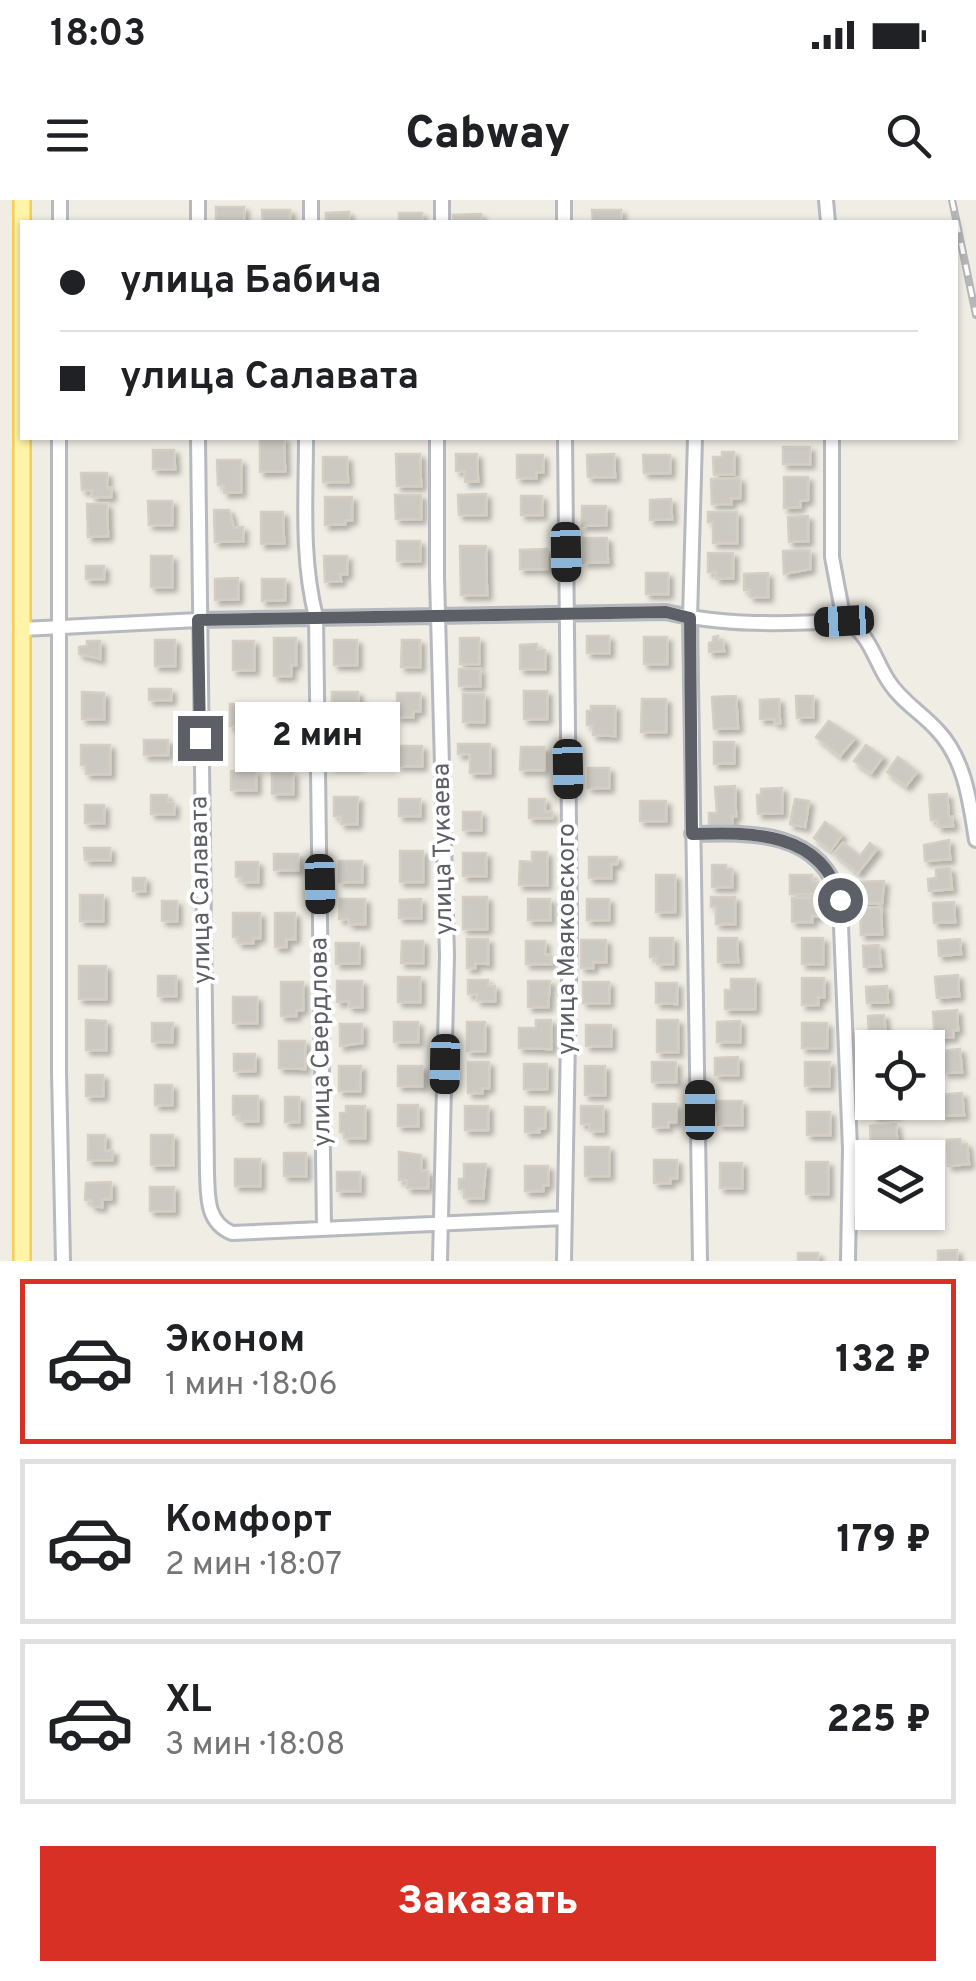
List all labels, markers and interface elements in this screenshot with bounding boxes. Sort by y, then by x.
text: 18:03 [50,11,146,60]
text: Cabway [406,107,570,164]
icon: menu [40,108,95,163]
icon: search [881,108,936,163]
text: улица Бабича [120,258,382,307]
text: улица Салавата [120,354,419,403]
car [550,522,582,582]
car [813,604,875,638]
callout: 2 мин [235,703,400,773]
route end [178,716,223,761]
text: 2 мин [272,717,363,757]
car [552,739,584,799]
street label: улица Тукаева [426,763,462,935]
street label: улица Салавата [184,796,220,984]
street label: улица Маяковского [552,823,584,1055]
car [304,854,336,914]
route start [818,878,863,923]
street label: улица Свердлова [304,937,340,1147]
map controls [855,1030,945,1230]
button: locate [855,1030,945,1120]
car [429,1034,461,1094]
car [685,1080,715,1140]
button: layers [855,1140,945,1230]
icon: car [45,1317,135,1407]
text: Эконом [165,1317,305,1366]
text: 132 ₽ [835,1337,931,1386]
text: 1 мин · 18:06 [165,1366,338,1406]
icon: car [45,1497,135,1587]
text: Комфорт [165,1497,332,1546]
text: 179 ₽ [837,1517,931,1566]
text: 2 мин · 18:07 [165,1546,342,1586]
icon: car [45,1677,135,1767]
text: XL [165,1677,212,1726]
text: 225 ₽ [827,1697,931,1746]
text: 3 мин · 18:08 [165,1726,345,1766]
button: Заказать [40,1846,936,1961]

